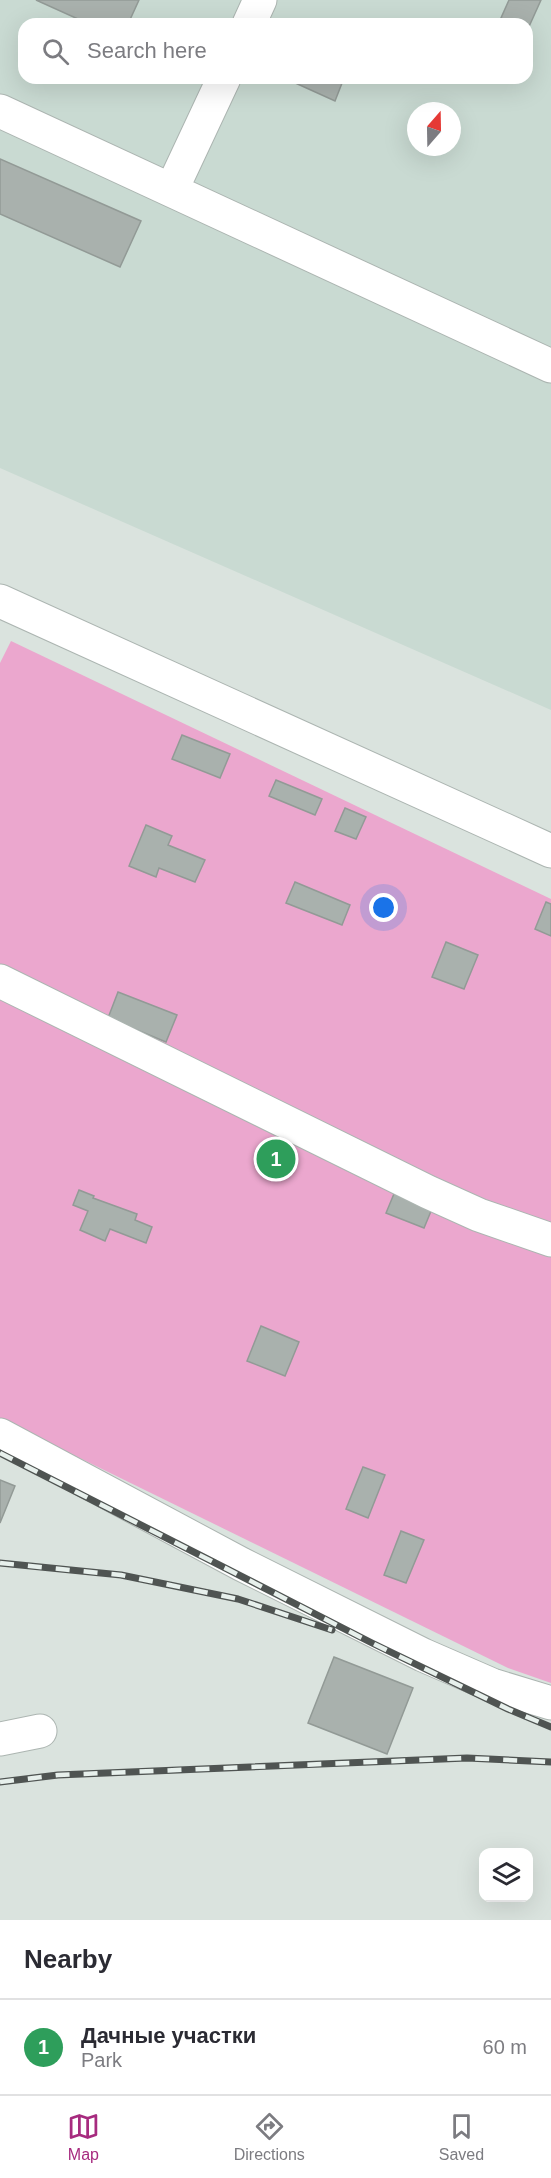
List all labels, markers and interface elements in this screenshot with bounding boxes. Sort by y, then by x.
search box [18,18,533,84]
icon: search [39,35,72,68]
text: Search here [87,38,207,63]
north arrow [407,102,461,156]
your location [369,893,398,922]
pin: 1 [256,1136,296,1182]
map controls [479,1848,533,1902]
button: layers [479,1848,533,1902]
text: Nearby [24,1944,112,1974]
text: Дачные участки [81,2023,256,2048]
text: 1 [38,2036,49,2058]
text: 60 m [483,2036,527,2058]
text: Park [81,2049,122,2071]
tab: Map [67,2110,100,2164]
tab: Directions [234,2110,305,2164]
tab: Saved [439,2110,484,2164]

